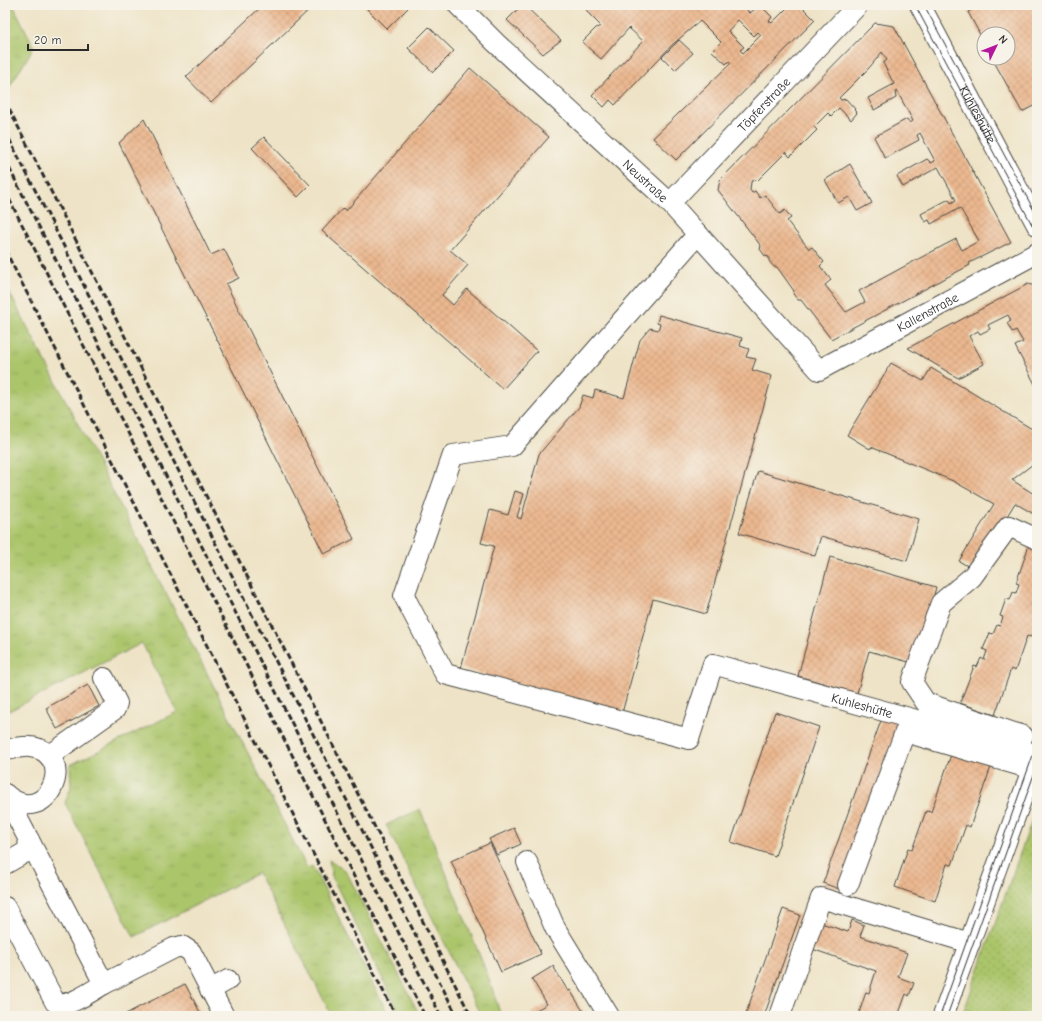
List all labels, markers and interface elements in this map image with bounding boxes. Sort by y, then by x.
scale bar [28,26,88,52]
north arrow [976,26,1016,66]
text: N [996,32,1010,47]
text: 20 m [34,33,62,47]
street label: Töpferstraße [734,74,793,135]
street label: Kuhleshütte [957,83,1000,146]
street label: Neustraße [620,156,672,205]
street label: Kallenstraße [894,289,961,334]
street label: Kuhleshütte [830,689,895,721]

